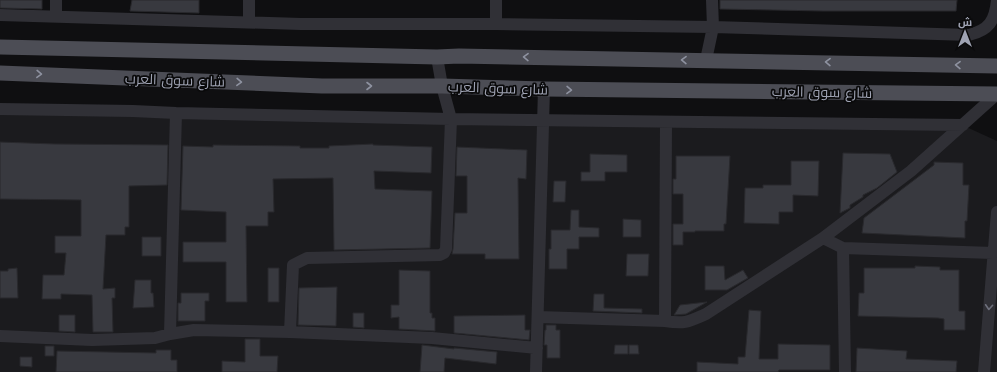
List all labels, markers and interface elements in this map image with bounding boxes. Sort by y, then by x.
north arrow [945,12,985,52]
text: ش [958,16,972,29]
one-way arrow [523,53,529,61]
one-way arrow [681,56,687,64]
one-way arrow [825,58,831,67]
one-way arrow [955,61,961,69]
one-way arrow [36,70,42,78]
street label: شارع سوق العرب [125,70,225,91]
one-way arrow [236,78,242,87]
street label: شارع سوق العرب [448,78,548,99]
one-way arrow [366,82,372,90]
street label: شارع سوق العرب [772,83,872,102]
one-way arrow [566,86,572,94]
one-way arrow [984,303,993,310]

